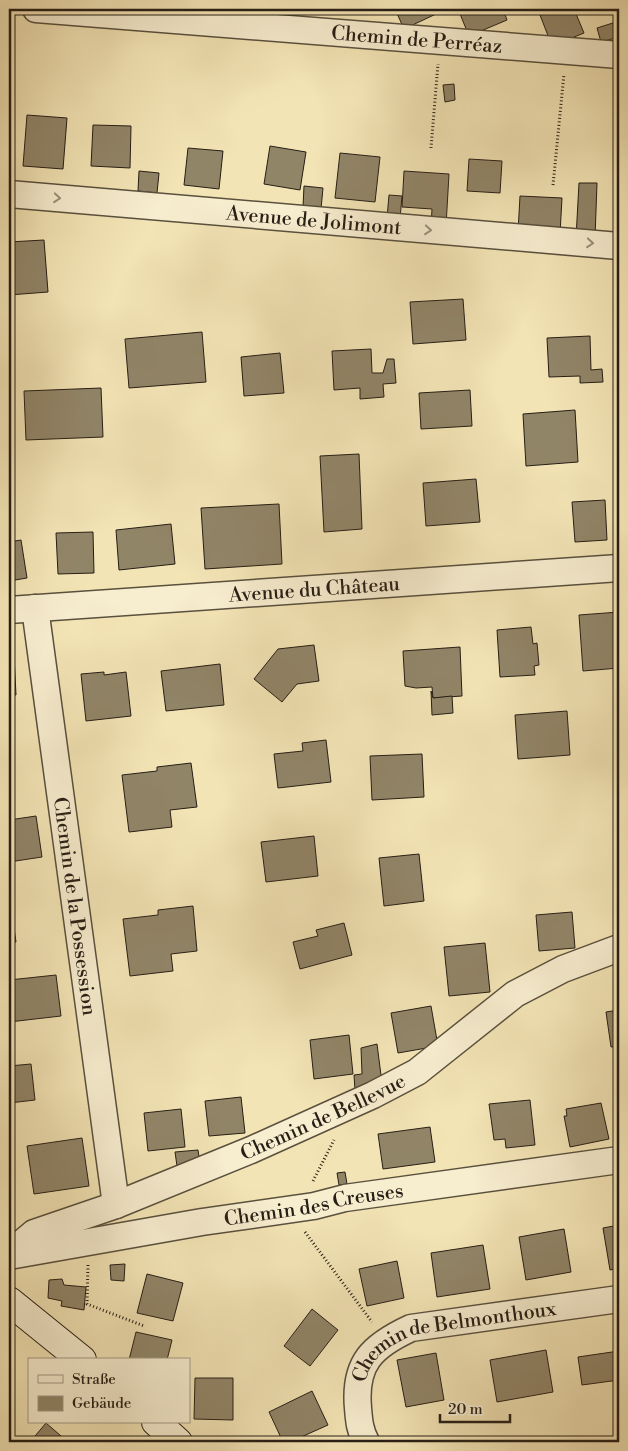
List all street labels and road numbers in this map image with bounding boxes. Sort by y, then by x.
street label: Chemin de Perréaz [330,21,503,60]
street label: Avenue de Jolimont [224,201,402,241]
street label: Avenue du Château [227,572,401,609]
street label: Chemin de la Possession [47,796,101,1017]
street label: Chemin de Bellevue [237,1069,410,1167]
street label: Chemin des Creuses [222,1179,405,1233]
street label: Chemin de Belmonthoux [348,1297,559,1385]

